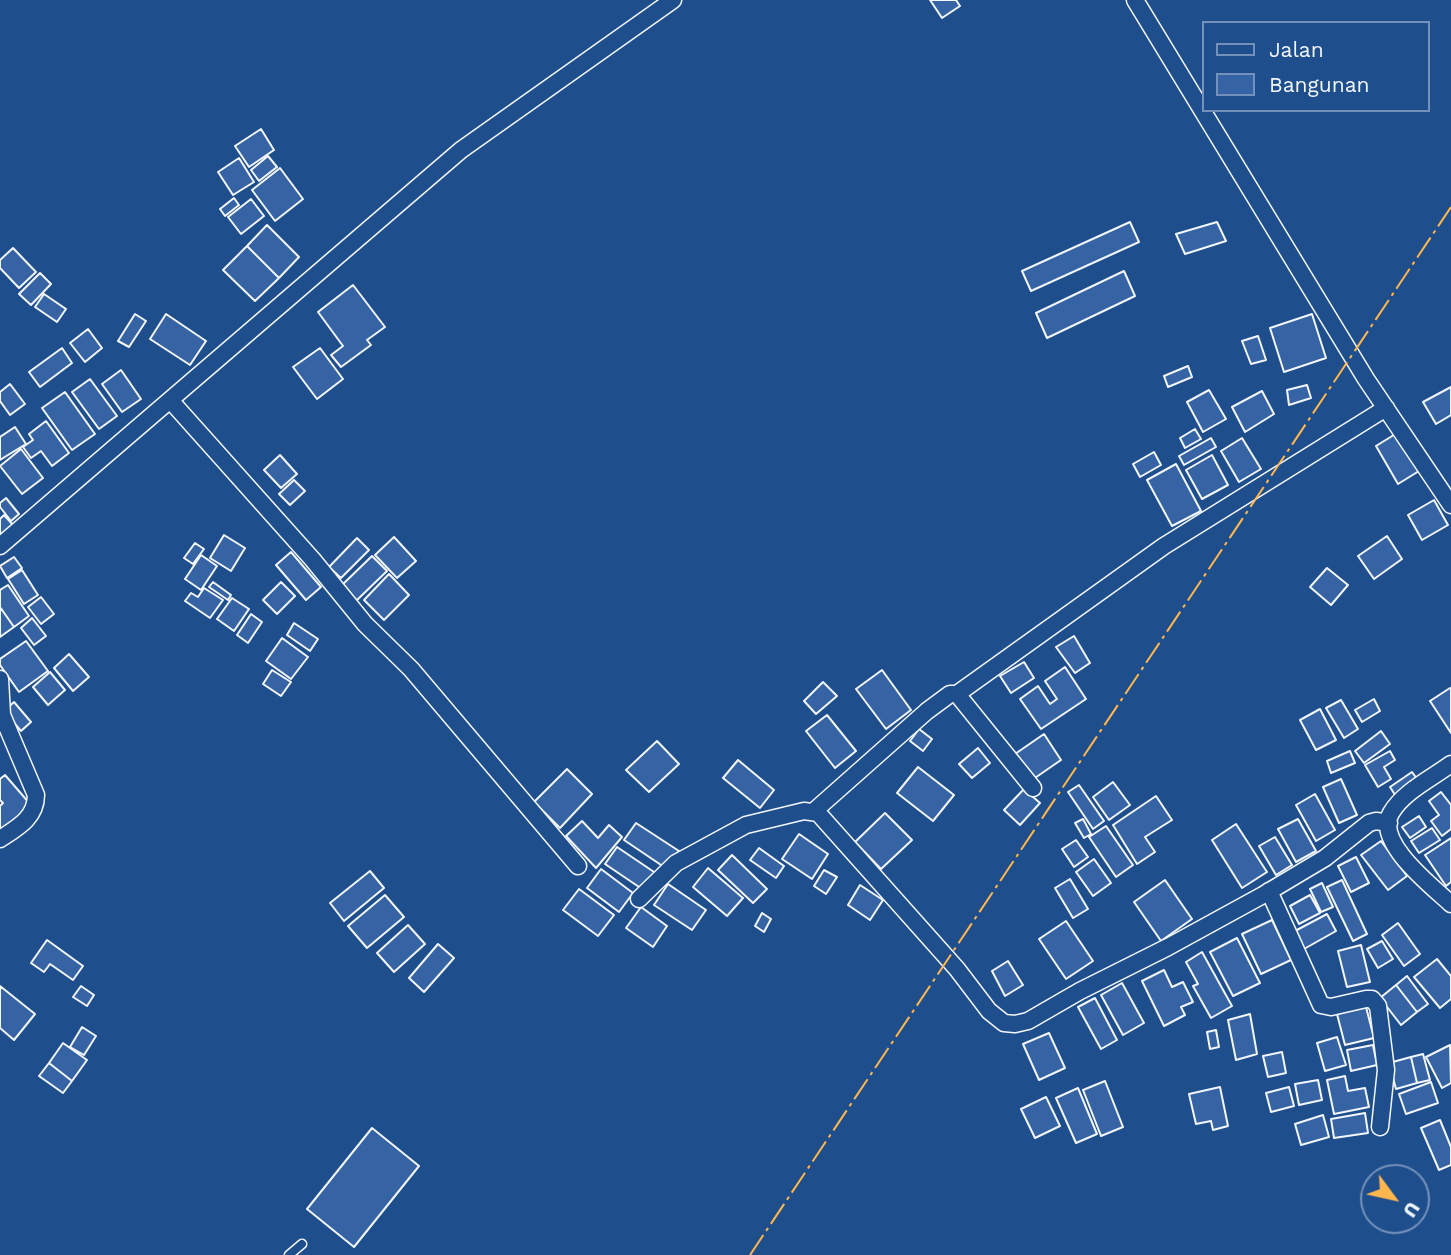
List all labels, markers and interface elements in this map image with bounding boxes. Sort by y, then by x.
legend [1202,21,1430,112]
text: Jalan [1269,37,1324,62]
text: Bangunan [1269,72,1370,97]
north arrow [1360,1164,1430,1234]
text: U [1398,1198,1425,1222]

